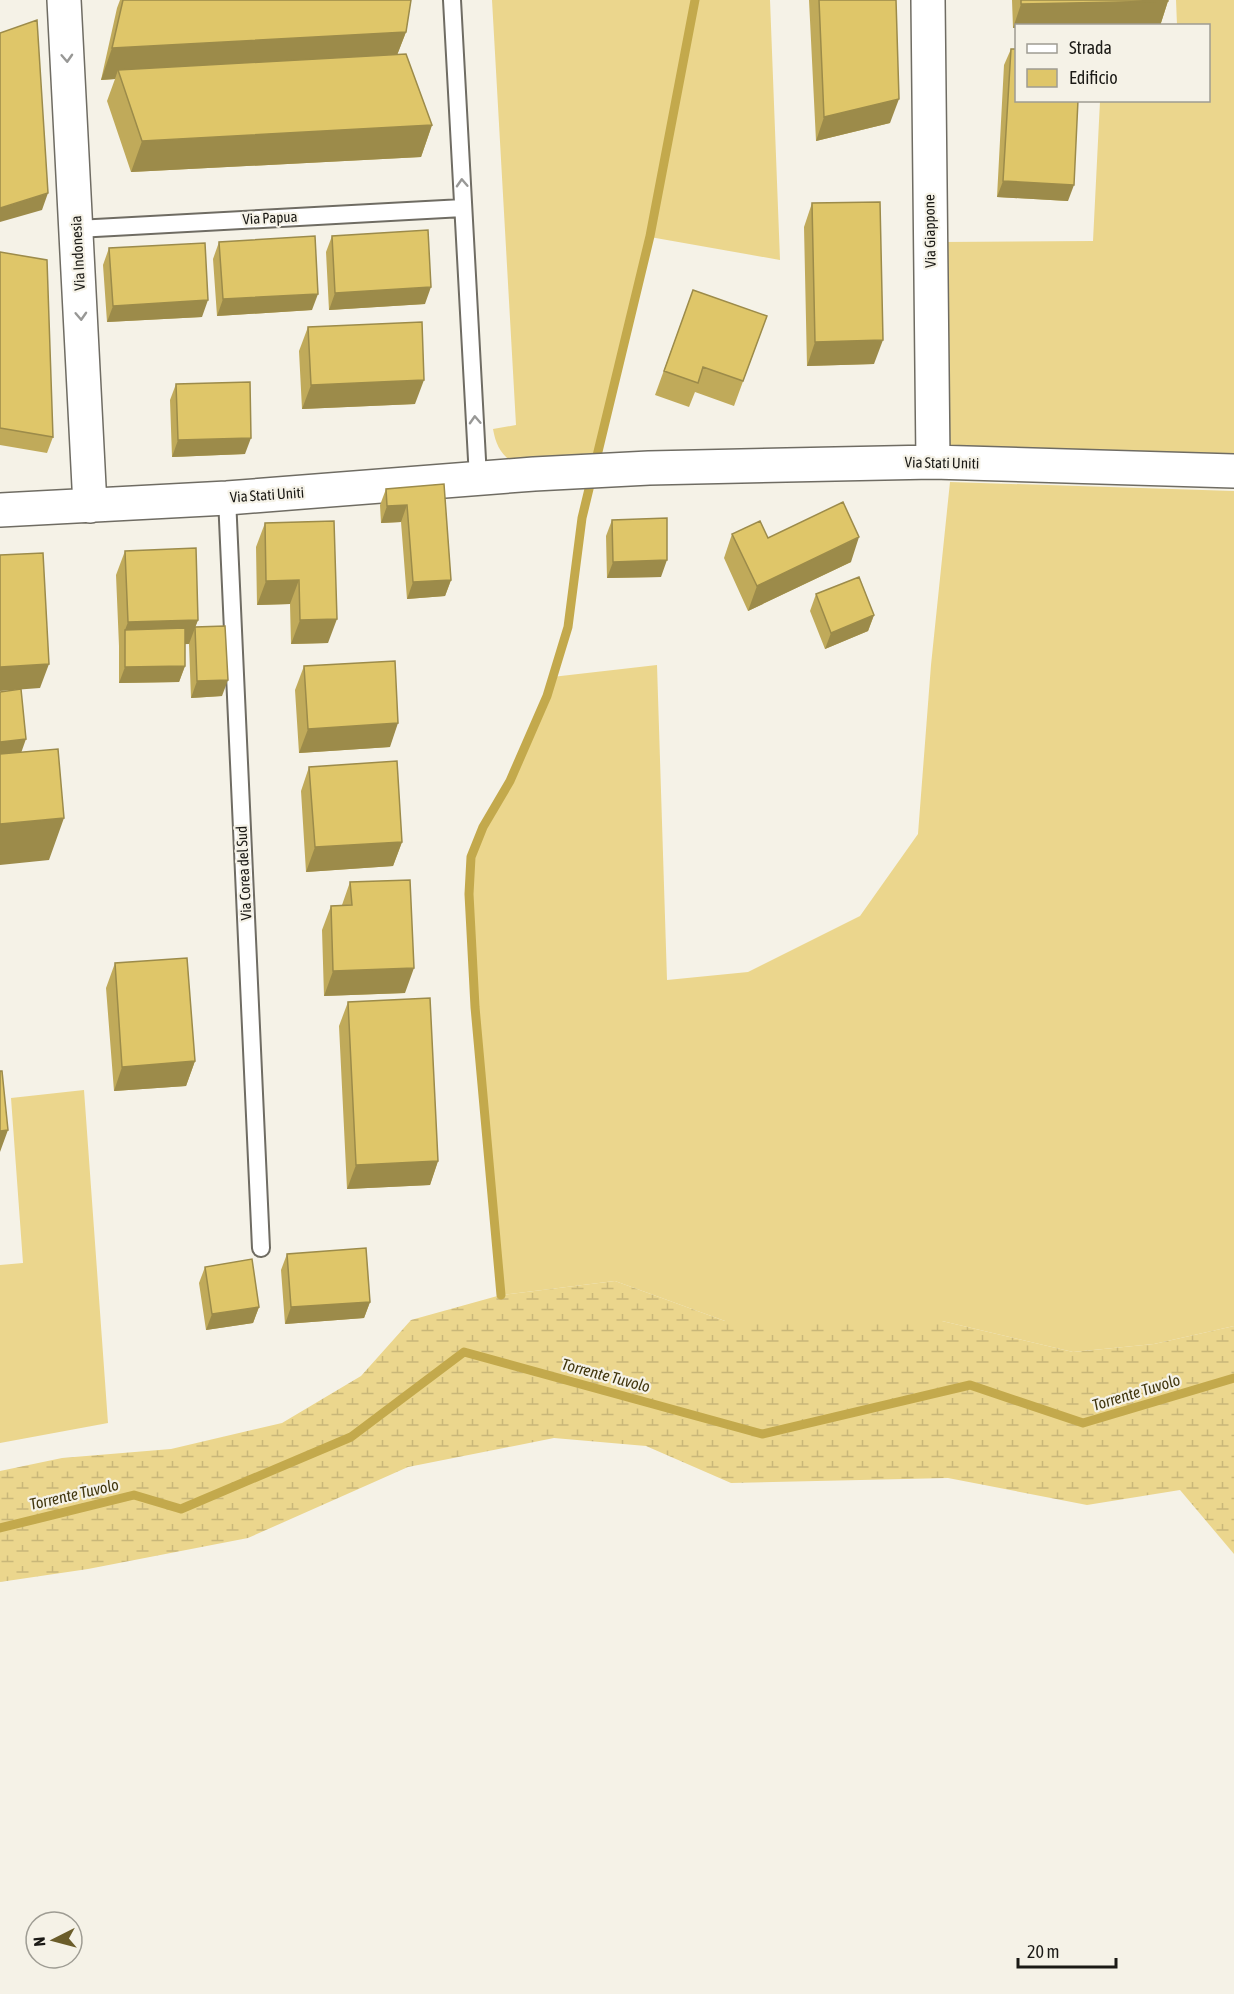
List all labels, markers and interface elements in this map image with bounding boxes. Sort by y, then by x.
legend [1015,24,1210,102]
text: Strada [1069,37,1112,58]
one-way arrow [61,54,74,63]
text: Edificio [1069,67,1118,88]
one-way arrow [456,179,469,188]
street label: Via Giappone [920,194,939,268]
street label: Via Papua [242,208,298,227]
street label: Via Indonesia [67,215,88,291]
one-way arrow [75,312,88,321]
one-way arrow [468,415,481,424]
street label: Via Stati Uniti [905,453,979,472]
street label: Via Stati Uniti [229,483,305,506]
street label: Via Corea del Sud [233,825,254,921]
water label: Torrente Tuvolo [560,1355,652,1395]
water label: Torrente Tuvolo [1090,1370,1182,1414]
water label: Torrente Tuvolo [28,1475,120,1513]
north arrow [24,1910,84,1970]
scale bar [1018,1931,1116,1969]
text: N [30,1936,49,1947]
text: 20 m [1027,1941,1059,1962]

